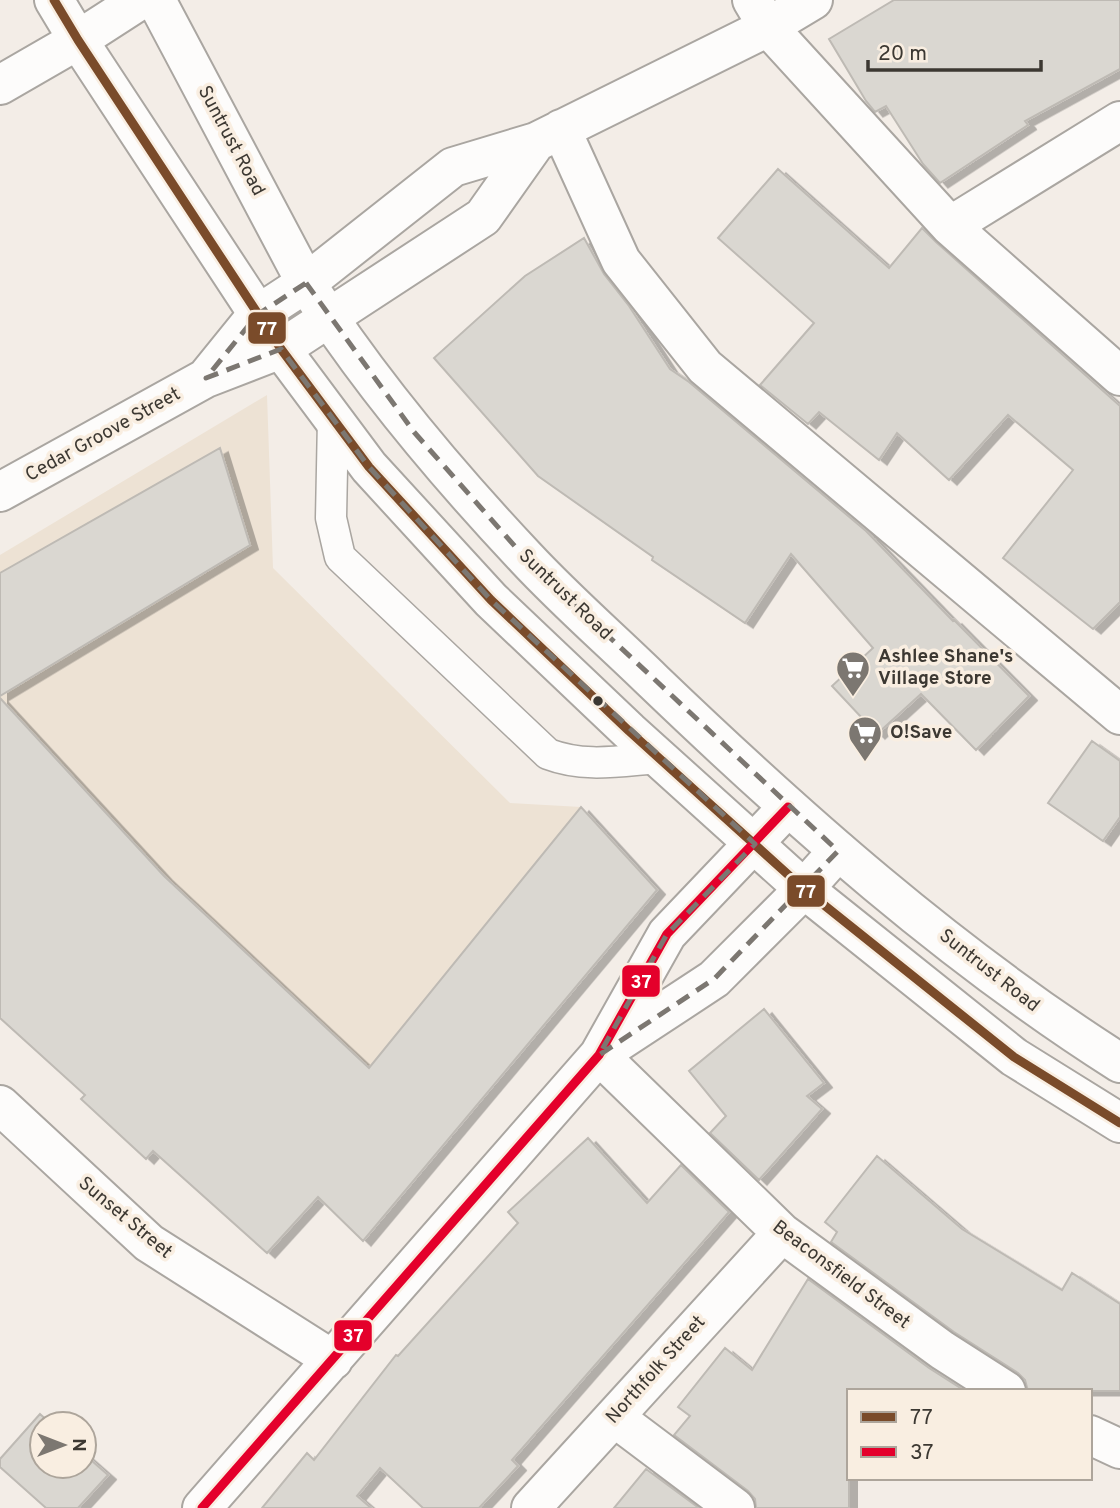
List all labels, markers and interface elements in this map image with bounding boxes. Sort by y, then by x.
scale bar [868,28,1041,72]
text: 20 m [878,41,927,68]
street label: Suntrust Road [192,82,270,200]
line badge: 77 [247,311,287,345]
text: 77 [257,318,277,342]
street label: Cedar Groove Street [21,382,185,488]
street label: Suntrust Road [513,544,617,646]
place label: Ashlee Shane's Village Store [878,645,1013,691]
supermarket icon: Ashlee Shane's Village Store [834,649,872,698]
unlabelled marker [591,694,605,708]
supermarket icon: O!Save [846,714,884,763]
place label: O!Save [890,721,952,745]
line badge: 77 [786,874,826,908]
text: 77 [796,881,816,905]
street label: Suntrust Road [934,924,1044,1018]
line badge: 37 [621,964,661,998]
text: 37 [630,971,652,995]
street label: Sunset Street [73,1172,177,1264]
street label: Beaconsfield Street [767,1215,915,1335]
street label: Northfolk Street [601,1311,711,1429]
line badge: 37 [333,1319,373,1352]
text: 37 [342,1325,364,1349]
legend [847,1389,1092,1480]
text: 77 [910,1405,933,1432]
north arrow [28,1410,98,1480]
text: N [66,1438,90,1452]
text: 37 [910,1440,933,1467]

